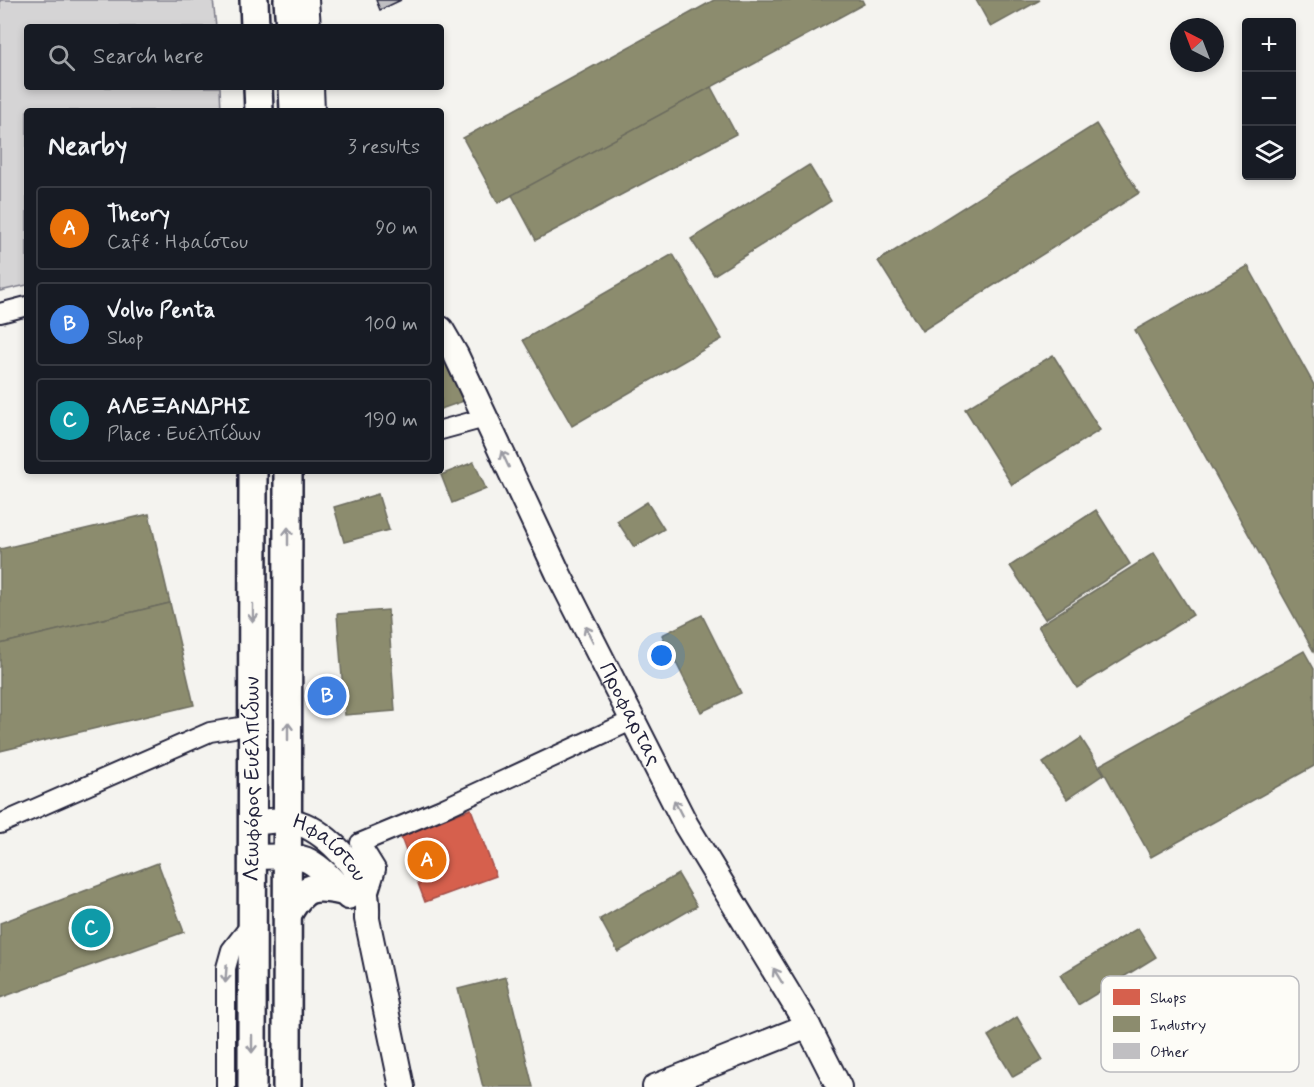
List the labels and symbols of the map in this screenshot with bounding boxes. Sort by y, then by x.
north arrow [1170,18,1224,72]
one-way arrow [498,450,510,468]
one-way arrow [282,527,294,547]
one-way arrow [247,603,258,623]
one-way arrow [583,626,595,644]
your location [647,641,676,670]
street label: Προφαρτας [592,658,668,770]
pin: B [308,674,346,718]
street label: Λεωφόρος Ευελπίδων [238,676,267,882]
one-way arrow [282,722,294,742]
one-way arrow [671,800,683,818]
street label: Ηφαίστου [288,808,373,887]
pin: A [408,838,446,882]
pin: C [72,906,110,950]
one-way arrow [221,963,232,983]
one-way arrow [771,968,783,985]
legend [1101,976,1299,1072]
text: Shops [1150,988,1187,1009]
text: Industry [1150,1015,1206,1036]
one-way arrow [246,1034,258,1054]
text: Other [1150,1042,1189,1063]

